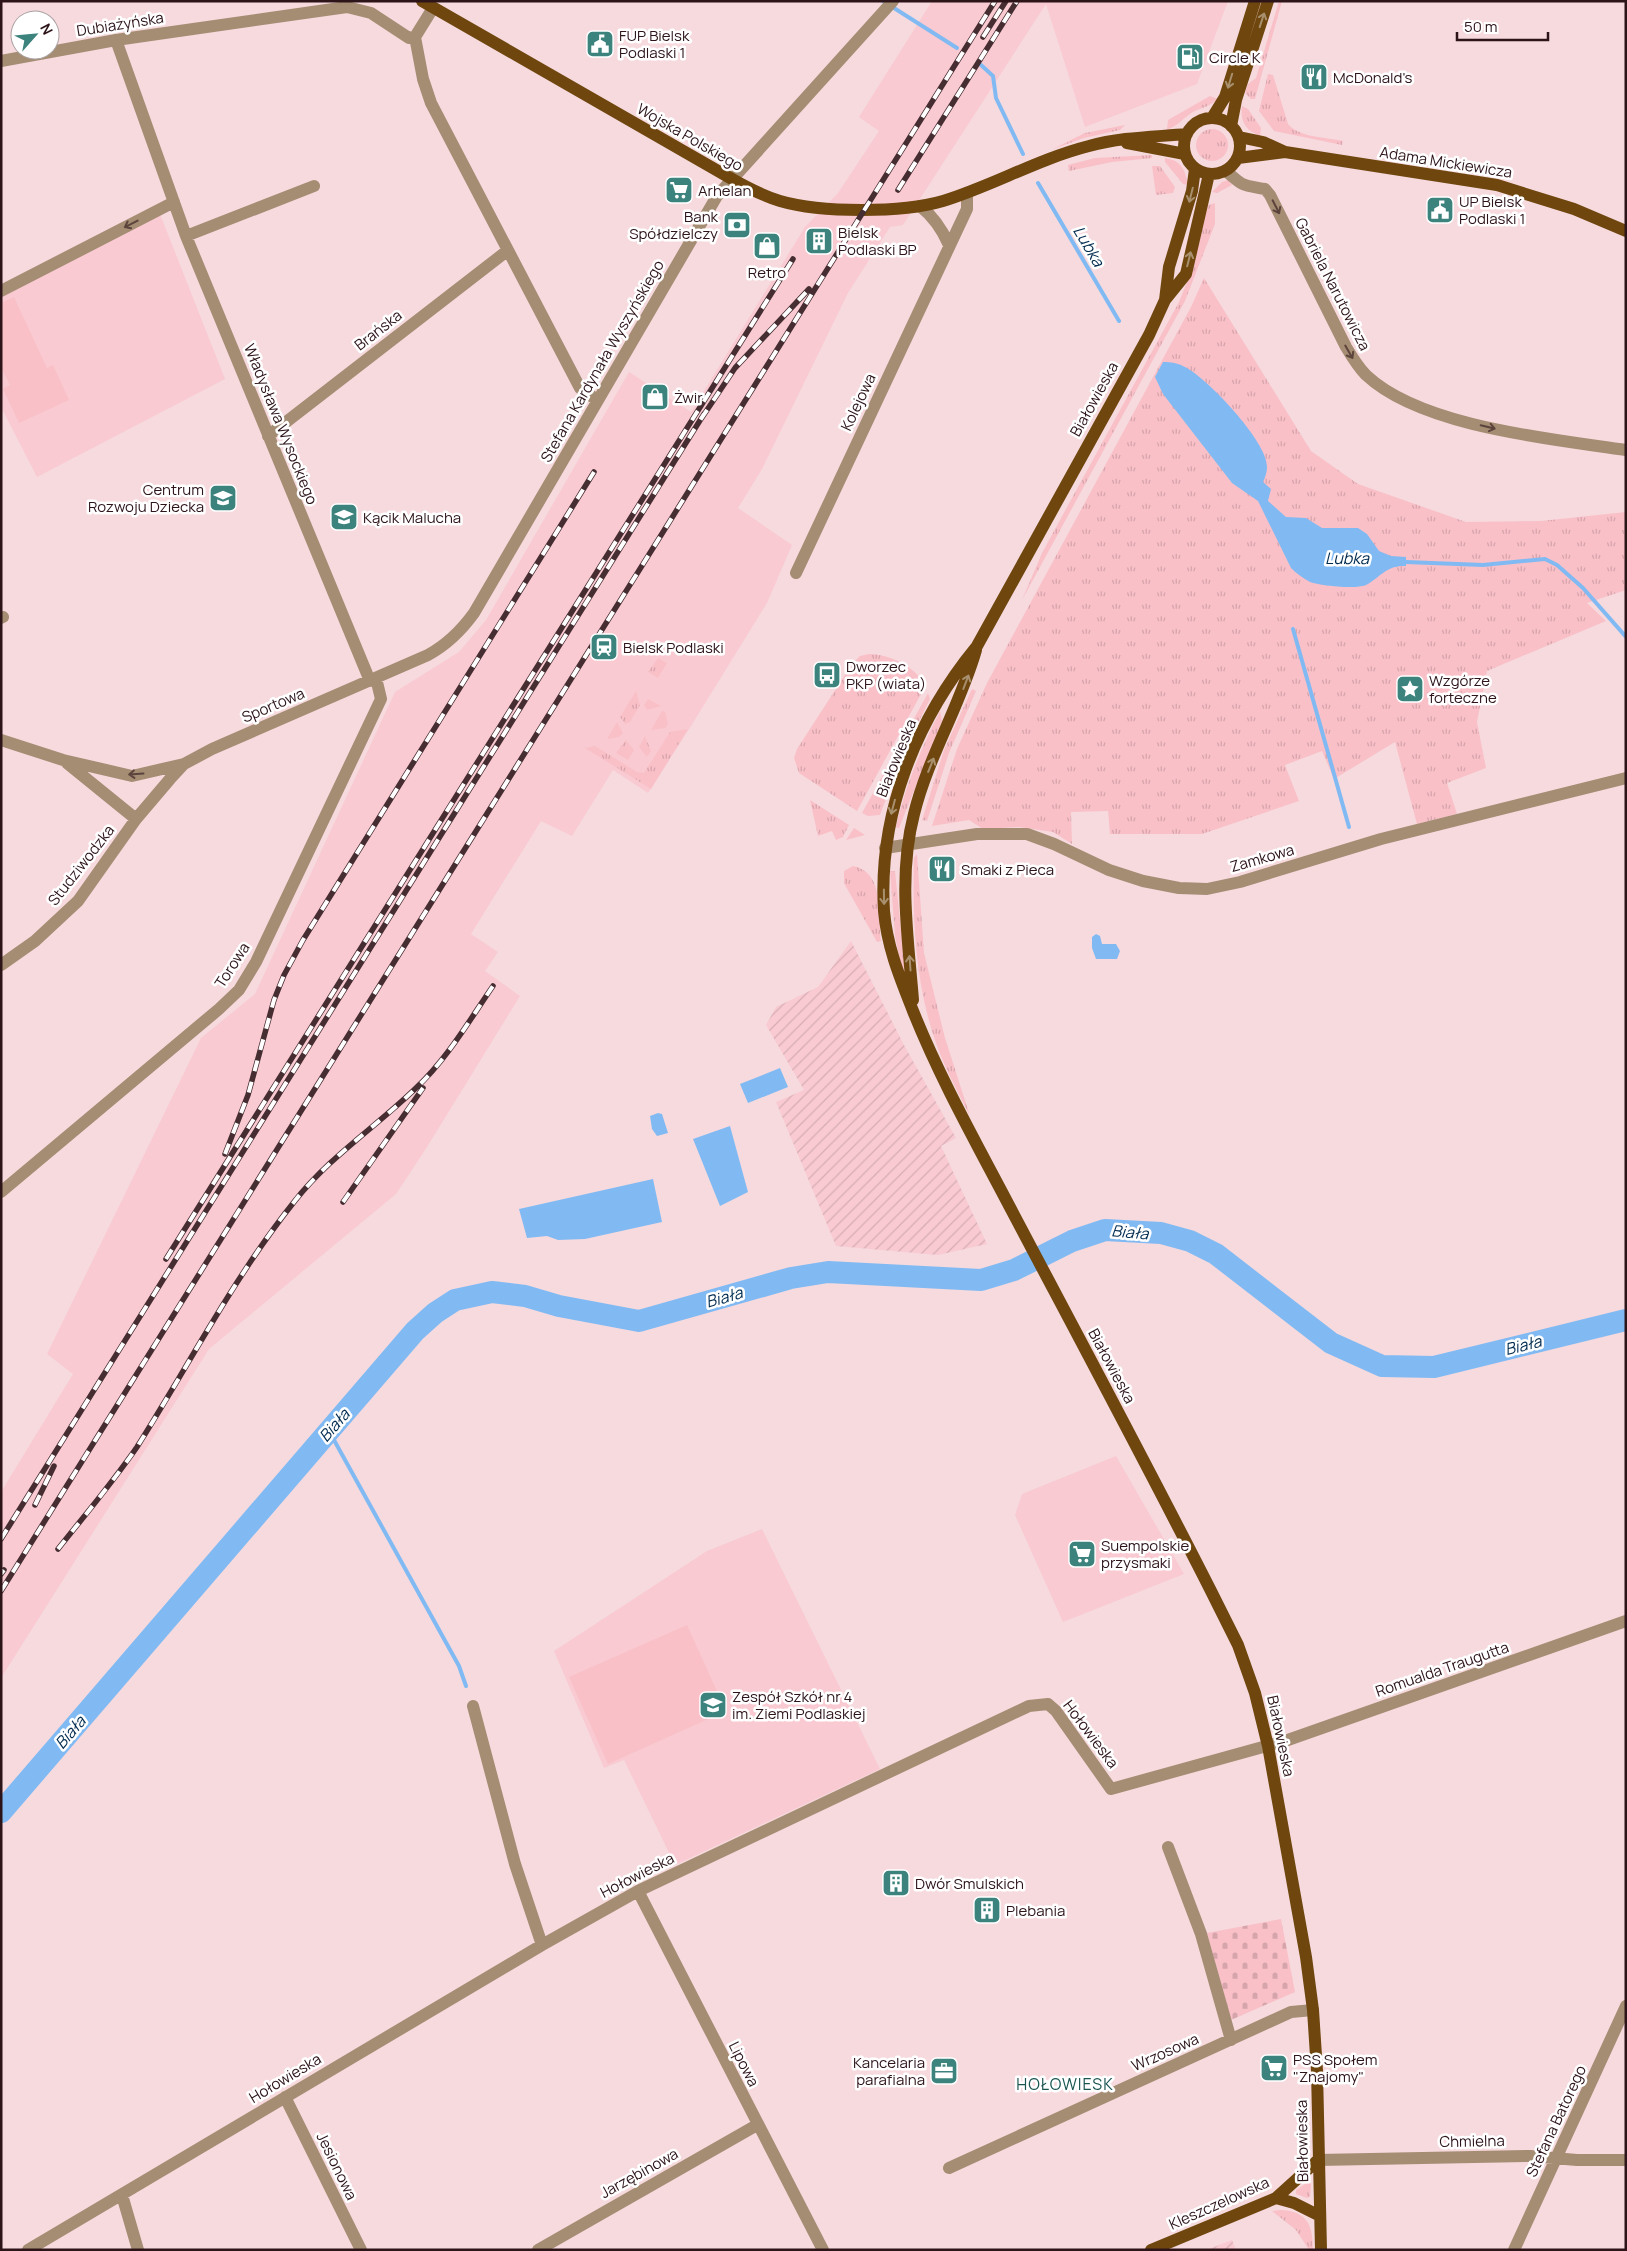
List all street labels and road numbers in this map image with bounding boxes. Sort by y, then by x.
street label: Dubiażyńska [75,7,165,41]
street label: Wojska Polskiego [633,98,747,176]
street label: Adama Mickiewicza [1378,141,1514,183]
street label: Gabriela Narutowicza [1290,214,1376,354]
street label: Stefana Kardynała Wyszyńskiego [535,256,669,466]
street label: Brańska [350,305,406,355]
street label: Władysława Wysockiego [239,340,323,508]
street label: Białowieska [1065,358,1123,440]
street label: Kolejowa [836,370,880,434]
street label: Sportowa [238,682,308,728]
street label: Białowieska [871,716,921,800]
street label: Studziwodzka [43,820,119,910]
street label: Zamkowa [1228,839,1296,877]
street label: Torowa [210,938,254,992]
street label: Białowieska [1083,1325,1141,1407]
street label: Romualda Traugutta [1372,1636,1512,1702]
street label: Białowieska [1262,1694,1300,1778]
street label: Hołowieska [1058,1696,1124,1772]
street label: Hołowieska [596,1847,678,1903]
street label: Wrzosowa [1128,2028,1202,2076]
street label: Lipowa [724,2038,764,2090]
street label: Hołowieska [245,2048,325,2108]
street label: Stefana Batorego [1521,2061,1591,2180]
street label: Białowieska [1291,2100,1313,2182]
street label: Jesionowa [312,2129,362,2203]
street label: Chmielna [1439,2130,1505,2152]
street label: Jarzębinowa [596,2143,682,2203]
street label: Kleszczelowska [1166,2171,1272,2235]

